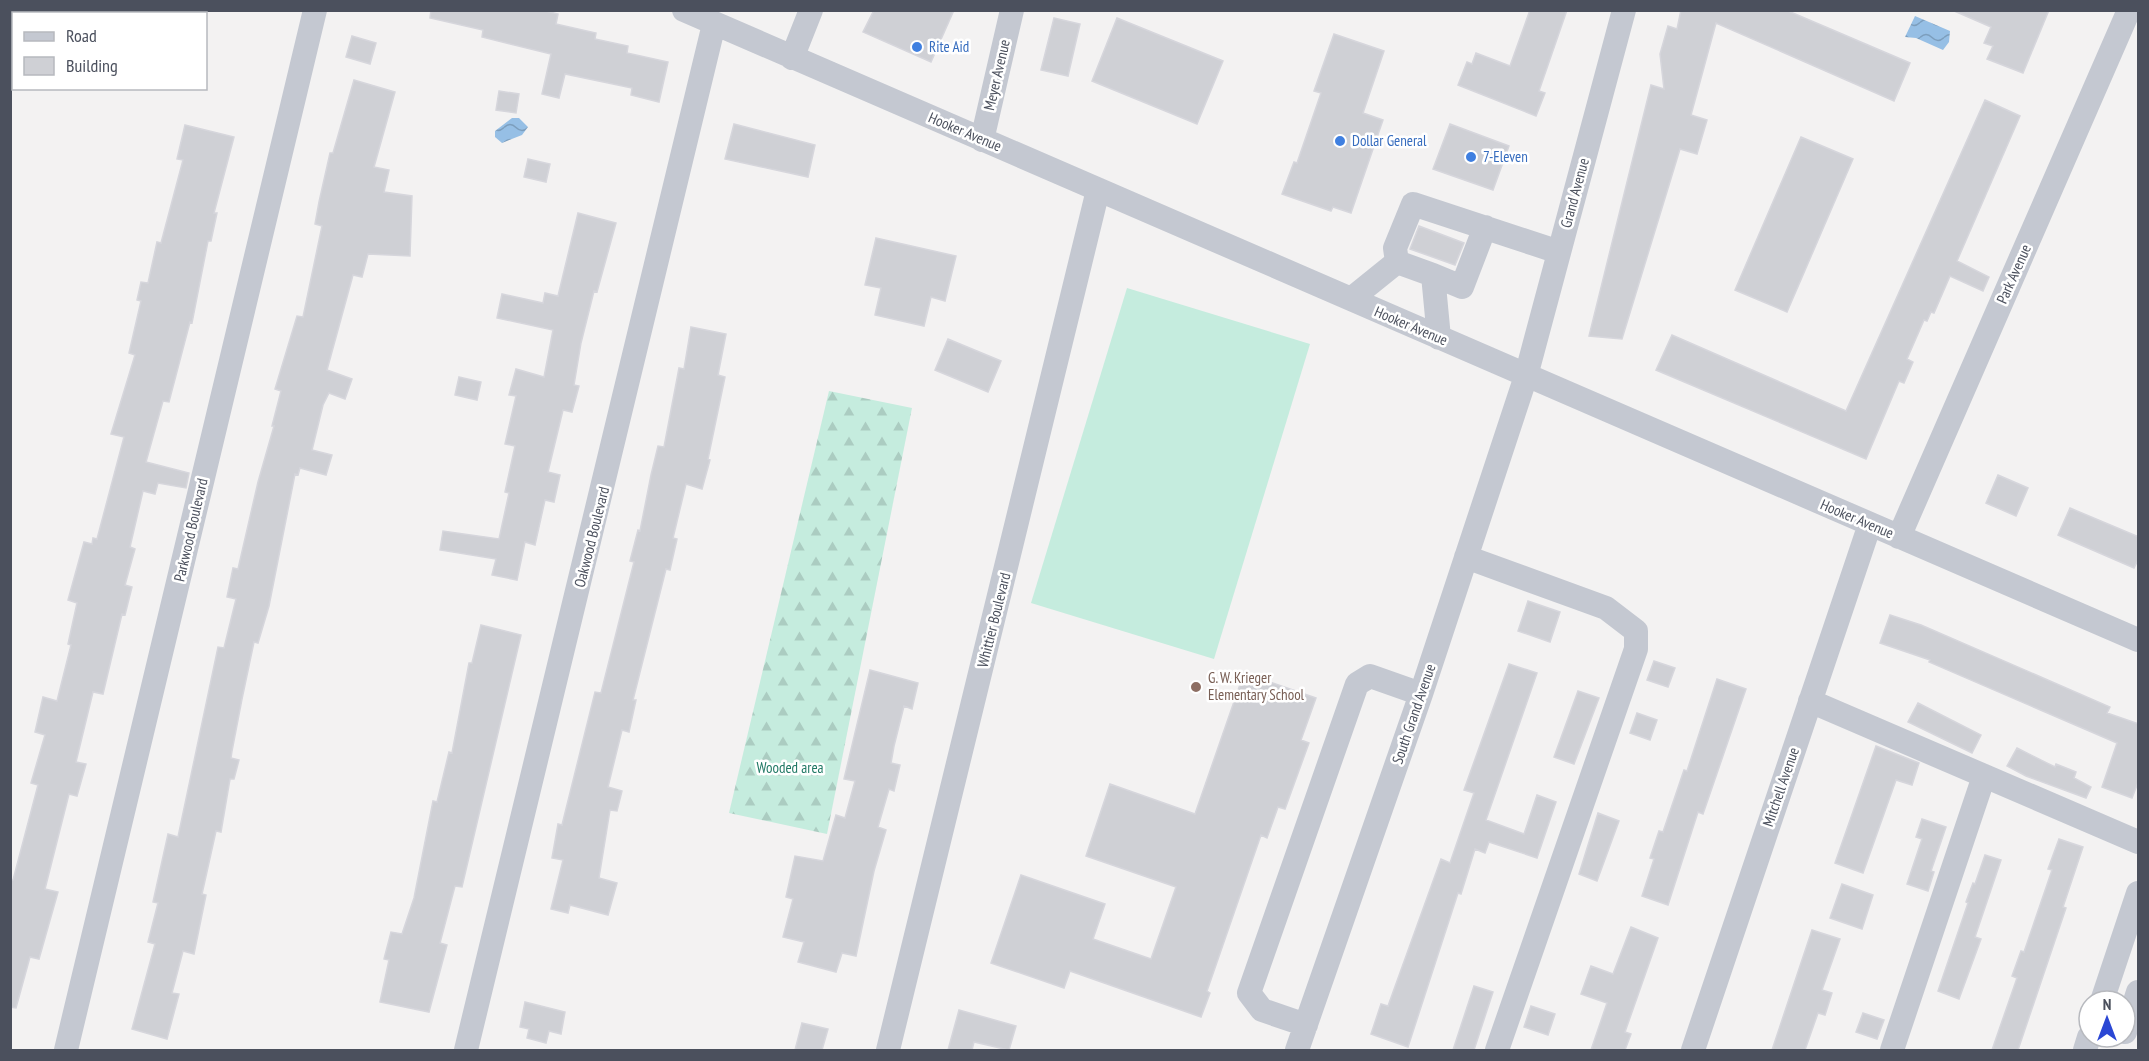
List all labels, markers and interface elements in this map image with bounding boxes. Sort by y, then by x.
legend [12,12,207,90]
text: Road [66,24,97,47]
place label: Rite Aid [929,37,969,56]
street label: Meyer Avenue [979,38,1014,112]
marker: Rite Aid [910,40,924,54]
text: Building [66,54,118,77]
street label: Hooker Avenue [926,108,1005,155]
place label: Dollar General [1352,131,1427,150]
marker: Dollar General [1333,134,1347,148]
place label: 7-Eleven [1483,147,1528,166]
marker: 7-Eleven [1464,150,1478,164]
street label: Grand Avenue [1556,156,1593,230]
street label: Park Avenue [1992,241,2035,306]
street label: Hooker Avenue [1372,302,1451,349]
street label: Parkwood Boulevard [169,476,212,583]
street label: Oakwood Boulevard [570,484,613,589]
street label: Hooker Avenue [1818,495,1897,542]
street label: Whittier Boulevard [973,571,1014,669]
street label: South Grand Avenue [1388,661,1440,766]
place label: G. W. Krieger Elementary School [1208,668,1305,704]
marker: G. W. Krieger Elementary School [1189,680,1203,694]
street label: Mitchell Avenue [1758,745,1803,829]
park label: Wooded area [756,758,824,777]
north arrow [2077,989,2137,1049]
text: N [2103,994,2111,1014]

